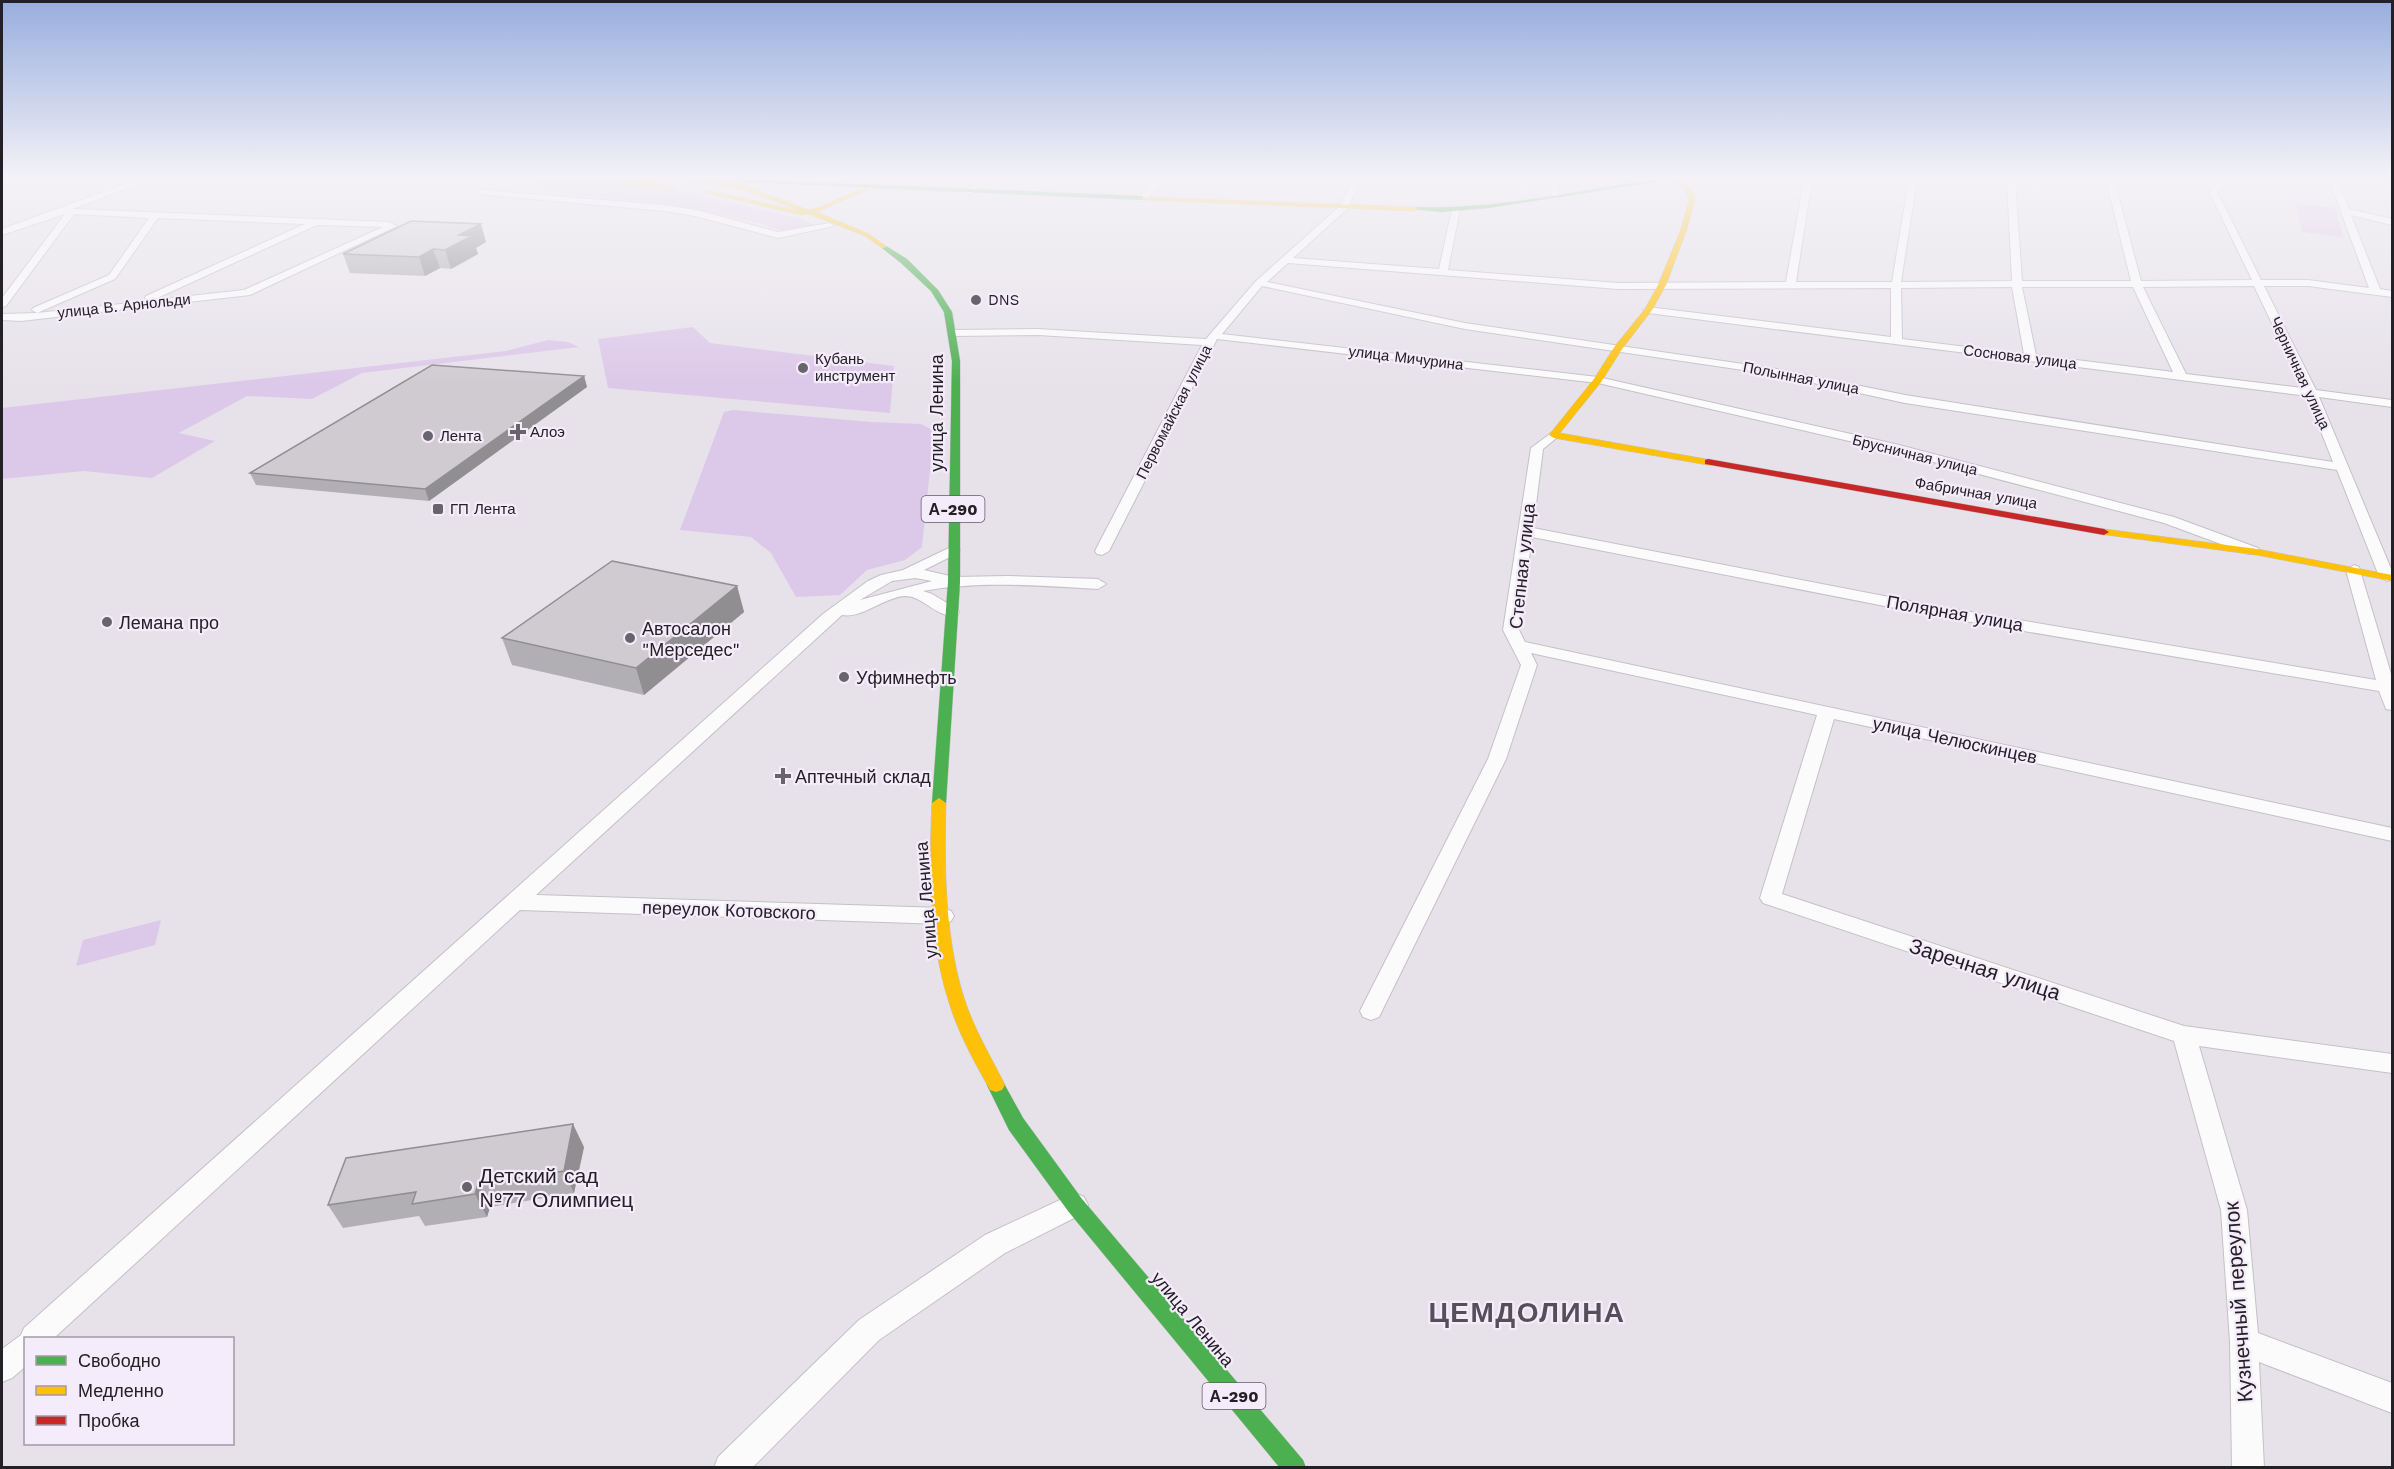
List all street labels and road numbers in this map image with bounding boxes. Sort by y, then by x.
street label: улица В. Арнольди [57,290,191,322]
street label: Черничная улица [2266,314,2334,433]
street label: Первомайская улица [1132,341,1216,482]
street label: Сосновая улица [1962,341,2078,373]
street label: улица Мичурина [1347,342,1465,374]
street label: улица Ленина [926,353,947,472]
street label: Полынная улица [1742,358,1861,398]
street label: Брусничная улица [1851,431,1980,479]
street label: Фабричная улица [1913,473,2039,513]
road number: А-290 [922,496,984,522]
street label: Степная улица [1505,501,1539,630]
street label: Полярная улица [1885,591,2026,636]
street label: улица Челюскинцев [1871,712,2039,768]
street label: улица Ленина [910,840,942,959]
street label: переулок Котовского [642,896,816,924]
street label: Заречная улица [1906,933,2064,1005]
street label: Кузнечный переулок [2218,1200,2257,1403]
street label: улица Ленина [1147,1267,1239,1371]
road number: А-290 [1202,1383,1266,1409]

